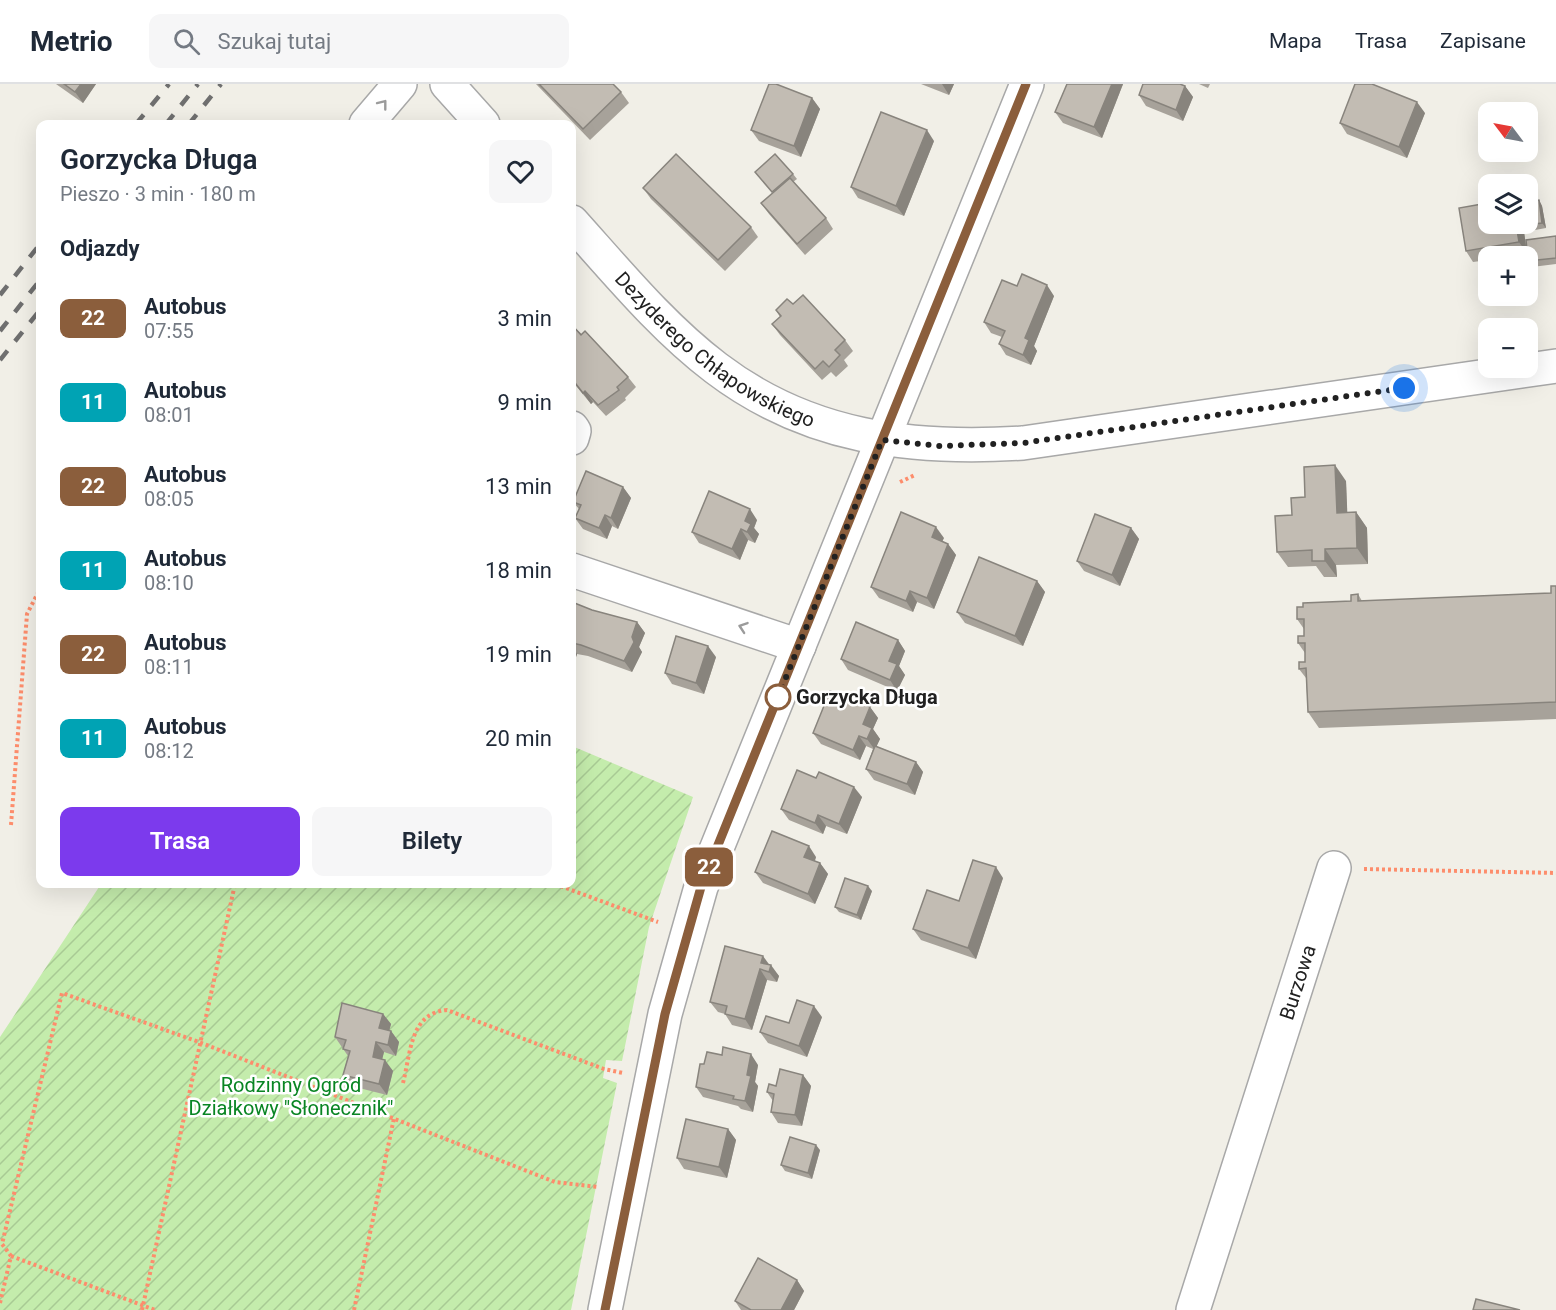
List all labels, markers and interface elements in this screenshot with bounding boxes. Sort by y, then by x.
search box [149,14,569,68]
text: Metrio [30,25,113,58]
icon: search [170,25,203,58]
text: Szukaj tutaj [218,29,331,54]
text: Mapa [1269,29,1322,53]
text: Trasa [1355,29,1407,53]
text: Zapisane [1440,29,1526,53]
one-way arrow [375,99,386,110]
north arrow [1478,102,1538,162]
map controls [1478,102,1538,378]
button: heart [489,140,552,203]
text: Gorzycka Długa [60,143,257,176]
button: layers [1478,174,1538,234]
text: Pieszo · 3 min · 180 m [60,182,256,206]
text: Odjazdy [60,236,140,261]
button: + [1478,246,1538,306]
street label: Dezyderego Chłapowskiego [610,267,818,432]
text: Autobus [144,294,227,319]
text: 22 [81,306,105,330]
text: 3 min [497,306,552,331]
button: − [1478,318,1538,378]
text: 07:55 [144,319,194,343]
your location [1389,373,1419,403]
text: Autobus [144,378,227,403]
text: 11 [81,390,105,414]
text: 9 min [497,390,552,415]
text: 08:01 [144,403,194,427]
text: Autobus [144,462,227,487]
text: 22 [81,474,105,498]
text: 13 min [485,474,552,499]
text: 08:05 [144,487,194,511]
text: Autobus [144,546,227,571]
text: 11 [81,558,105,582]
text: 18 min [485,558,552,583]
text: 08:10 [144,571,194,595]
one-way arrow [738,622,749,635]
text: Autobus [144,630,227,655]
text: 22 [81,642,105,666]
text: 19 min [485,642,552,667]
text: 08:11 [144,655,194,679]
marker: Gorzycka Długa [765,684,791,710]
place label: Gorzycka Długa [796,685,938,709]
text: Autobus [144,714,227,739]
text: 11 [81,726,105,750]
text: 20 min [485,726,552,751]
text: 08:12 [144,739,194,763]
button: Trasa [60,807,300,876]
button: Bilety [312,807,552,876]
line badge: 22 [682,848,736,886]
text: 22 [697,855,721,879]
street label: Burzowa [1274,942,1321,1023]
park label: Rodzinny Ogród Działkowy "Słonecznik" [189,1073,393,1120]

